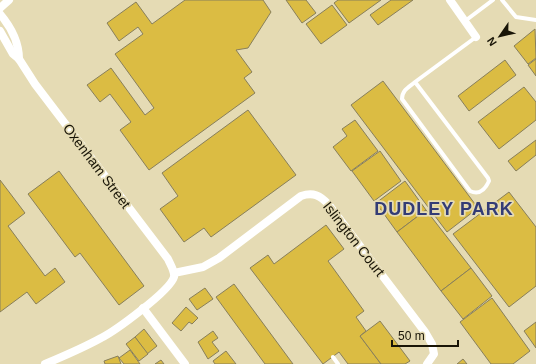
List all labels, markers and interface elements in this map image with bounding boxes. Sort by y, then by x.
north arrow [480,16,520,56]
text: N [484,35,499,48]
street label: Oxenham Street [60,120,134,212]
street label: Islington Court [320,199,388,280]
district label: DUDLEY PARK [374,199,514,219]
scale bar [392,322,458,348]
text: 50 m [398,329,425,343]

